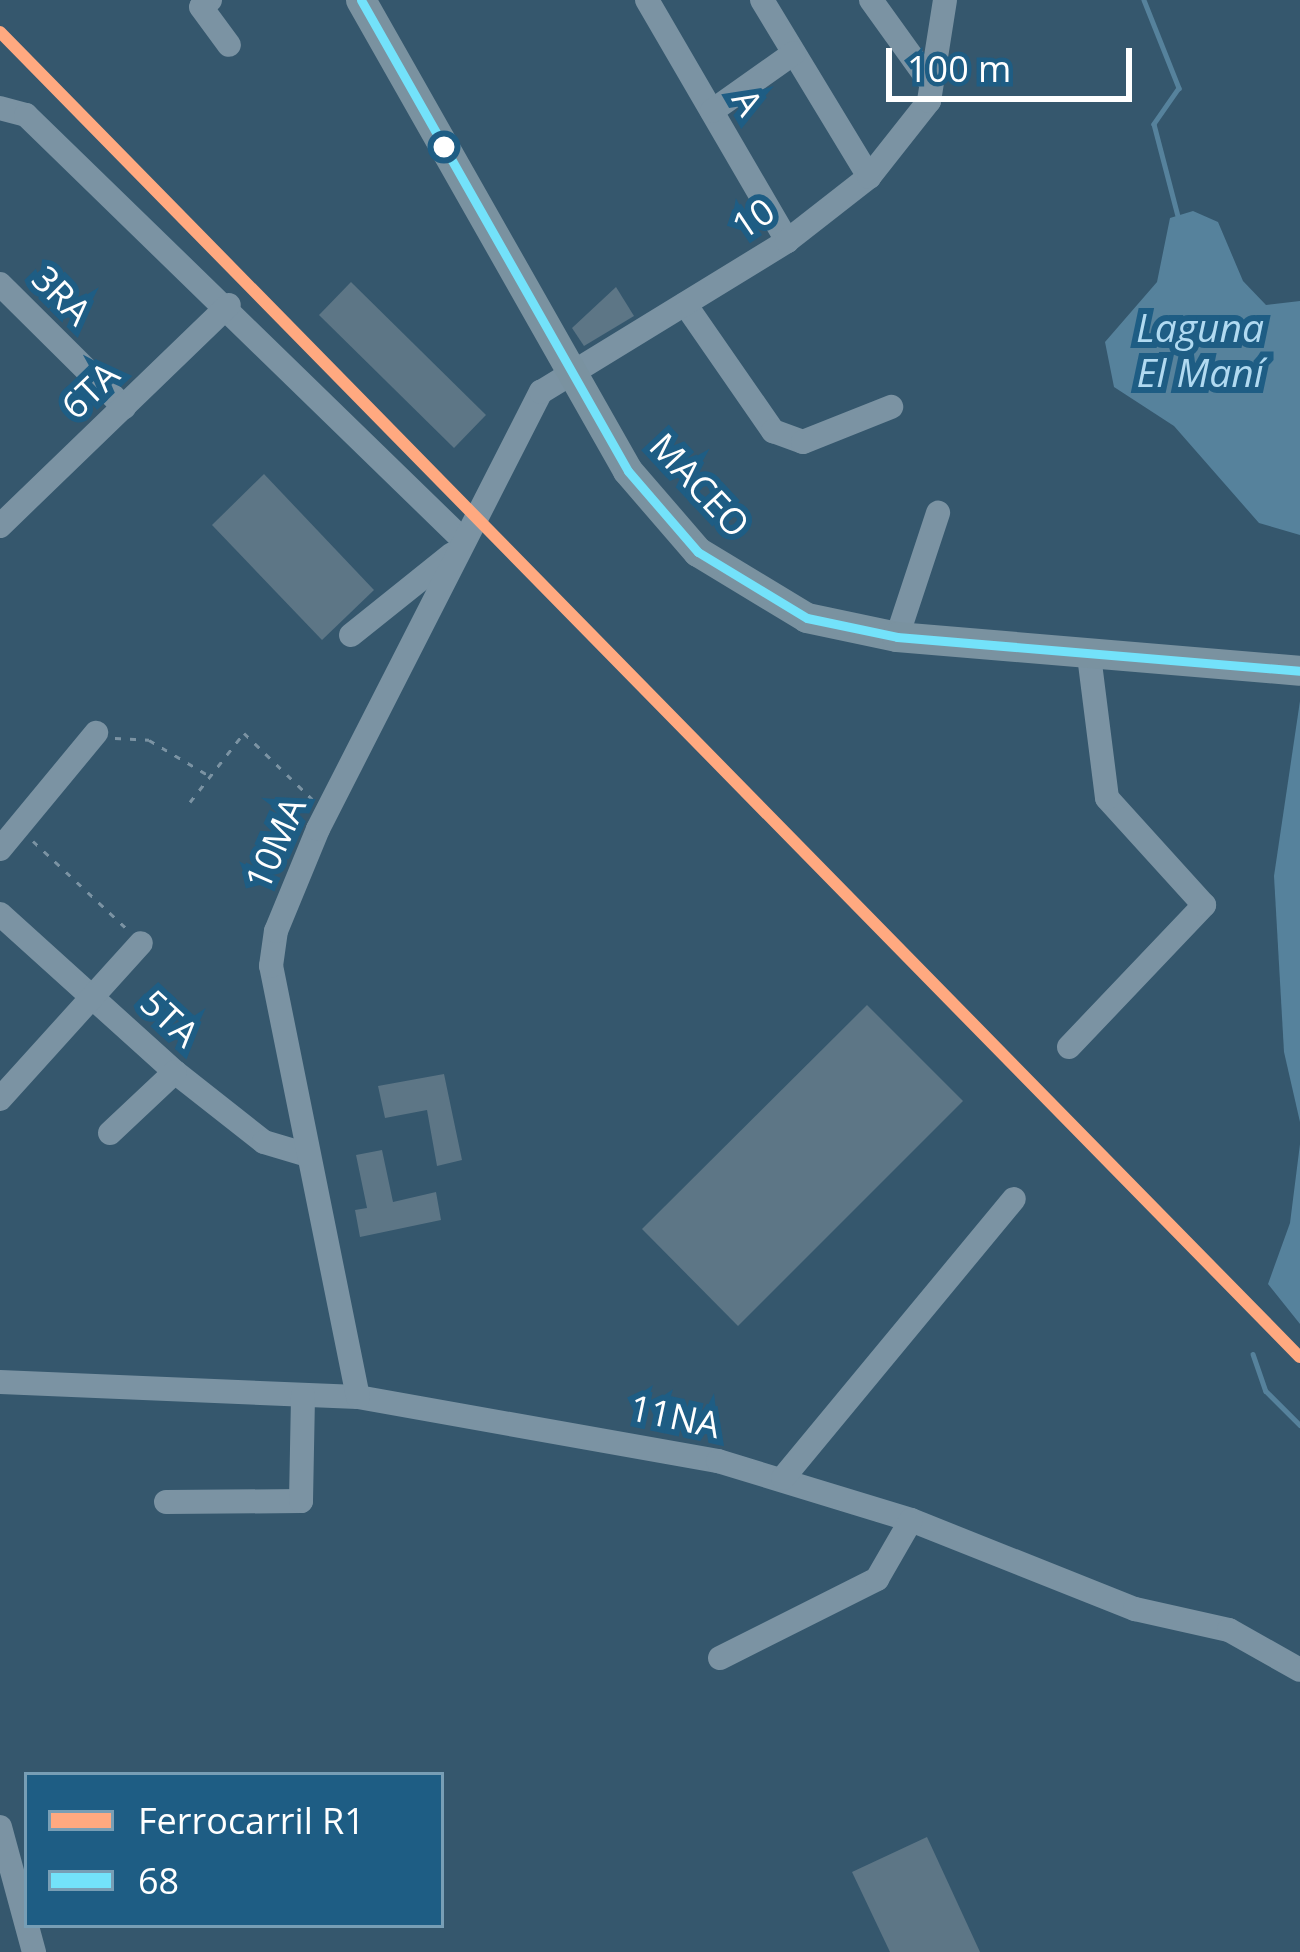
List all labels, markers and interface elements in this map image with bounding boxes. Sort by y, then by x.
scale bar [892,24,1138,98]
text: 100 m [907,44,1011,93]
street label: A [724,81,772,123]
unlabelled marker [433,136,455,158]
street label: 10 [724,189,782,247]
street label: 3RA [24,257,100,333]
water label: Laguna El Maní [1136,305,1264,396]
street label: 6TA [52,353,128,427]
street label: MACEO [641,424,759,546]
street label: 10MA [236,790,314,896]
street label: 5TA [132,981,208,1055]
street label: 11NA [626,1385,724,1447]
legend [24,1772,444,1928]
text: Ferrocarril R1 [138,1796,365,1845]
text: 68 [138,1856,179,1905]

